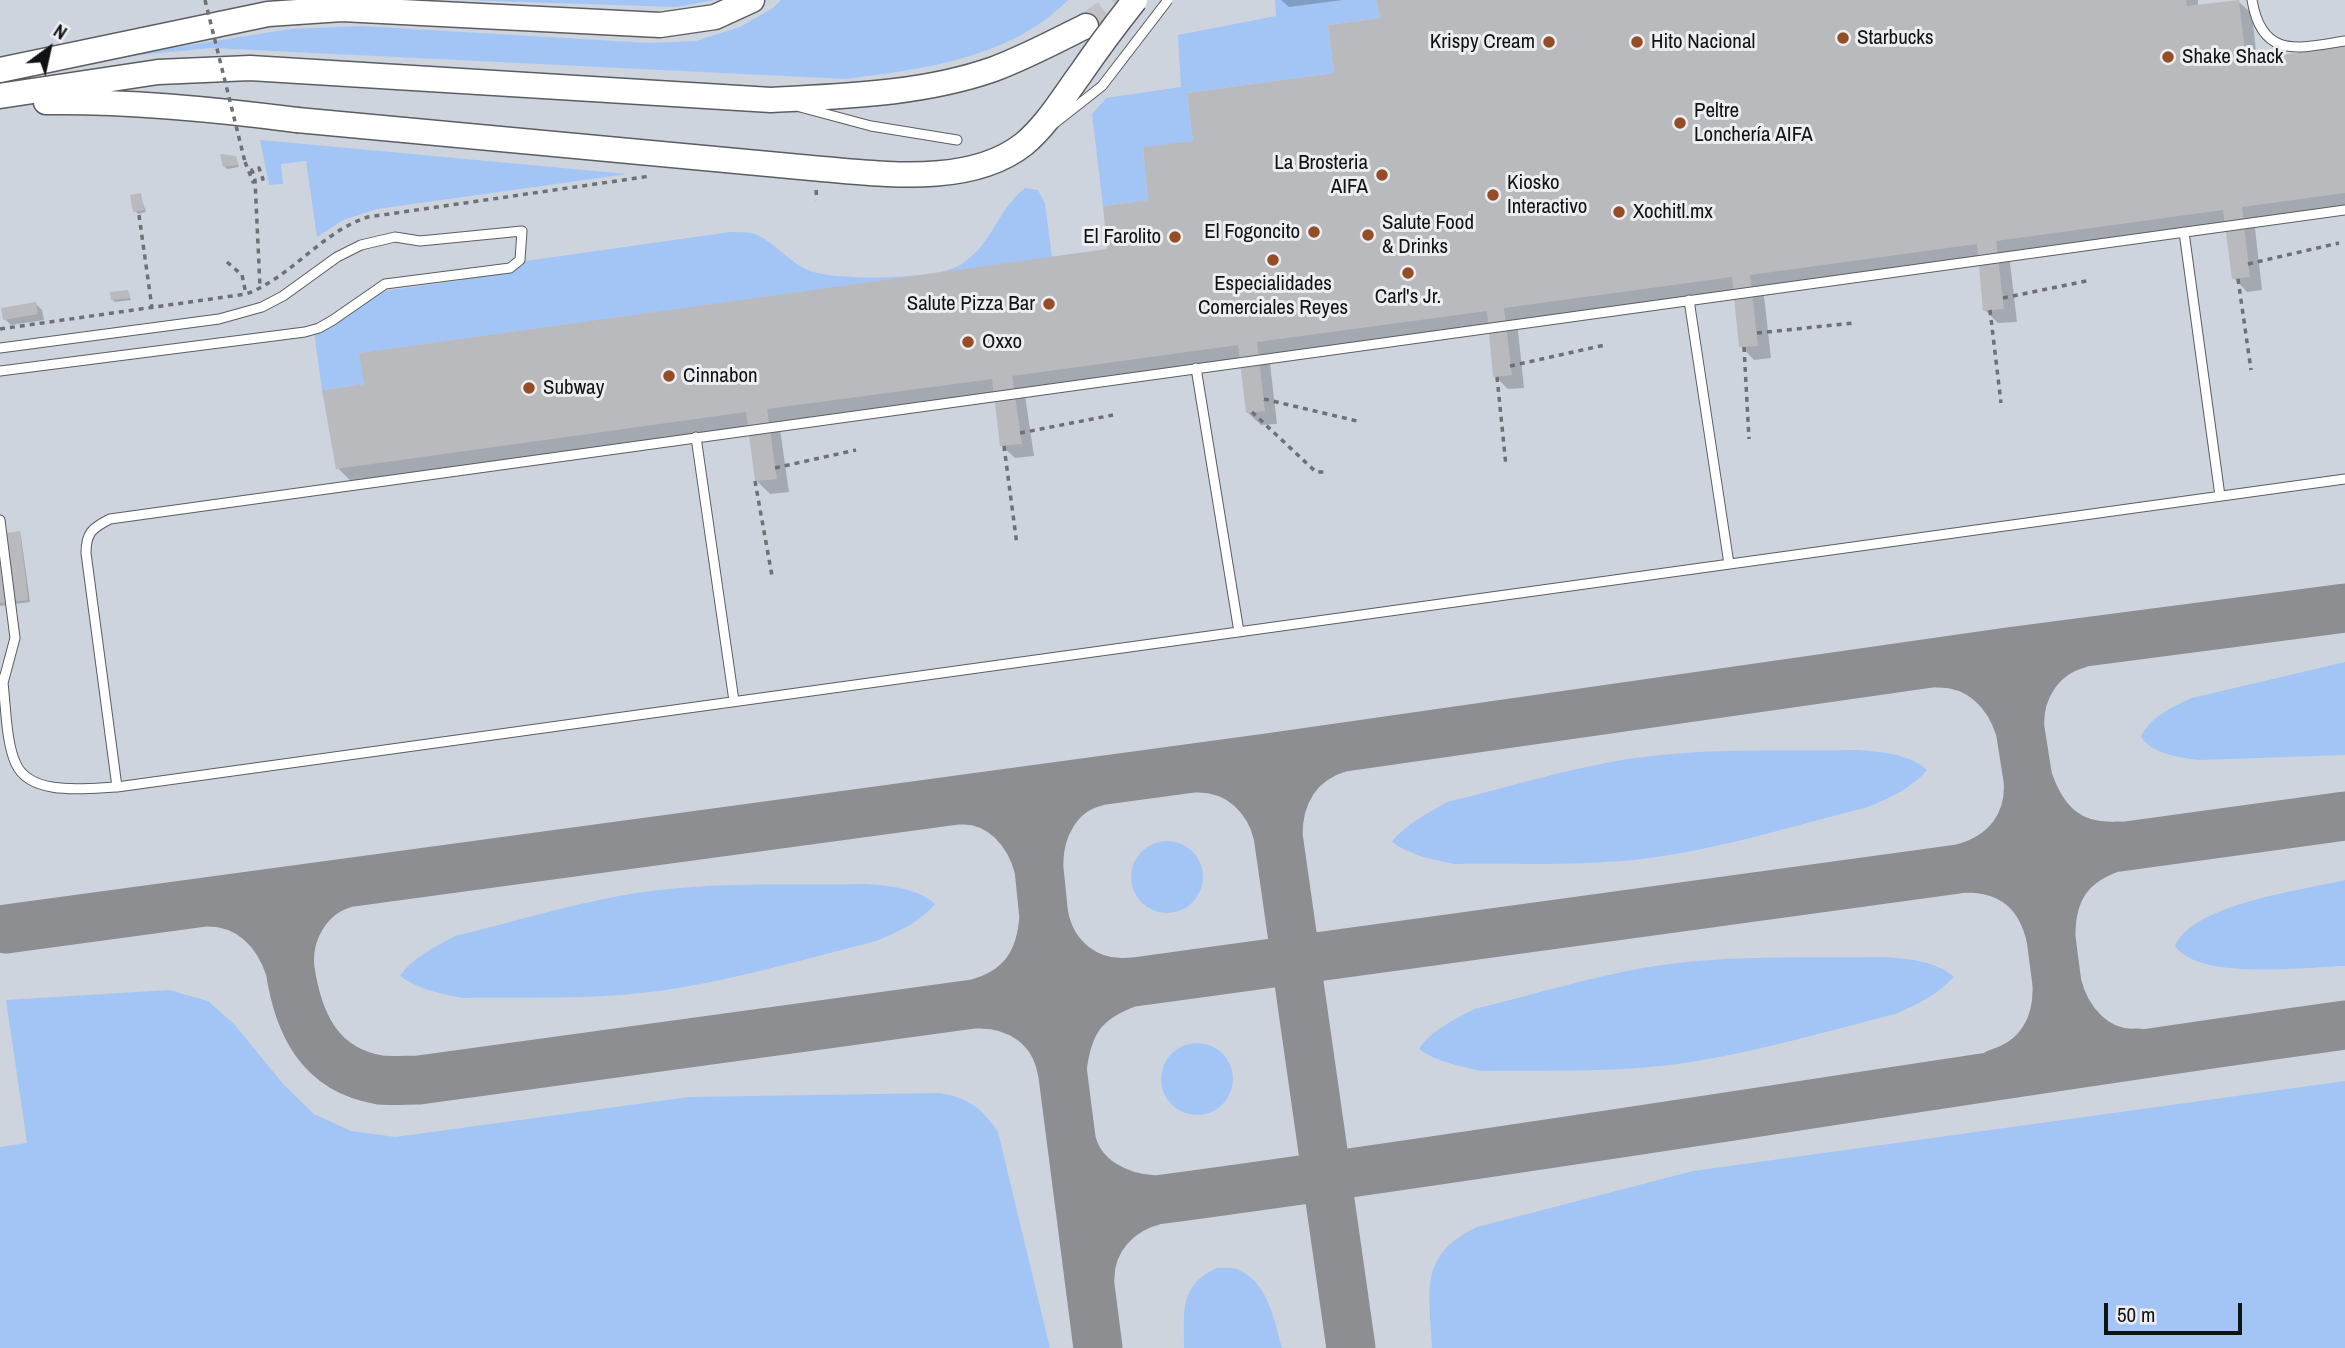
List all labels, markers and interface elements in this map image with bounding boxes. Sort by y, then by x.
north arrow [14,14,84,84]
text: N [49,17,72,45]
place label: Starbucks [1857,25,1934,51]
place label: Krispy Cream [1430,29,1535,55]
place label: Hito Nacional [1651,29,1755,55]
marker: Starbucks [1835,30,1851,46]
marker: Krispy Cream [1541,34,1557,50]
marker: Hito Nacional [1629,34,1645,50]
place label: Shake Shack [2182,44,2283,70]
marker: Shake Shack [2160,49,2176,65]
place label: Peltre Lonchería AIFA [1694,98,1813,148]
marker: Peltre Lonchería AIFA [1672,115,1688,131]
place label: La Brosteria AIFA [1274,150,1368,200]
marker: La Brosteria AIFA [1374,167,1390,183]
place label: Kiosko Interactivo [1507,170,1587,220]
marker: Kiosko Interactivo [1485,187,1501,203]
place label: Xochitl.mx [1633,199,1713,225]
marker: Xochitl.mx [1611,204,1627,220]
place label: Salute Food & Drinks [1382,210,1474,260]
place label: El Fogoncito [1204,219,1300,245]
place label: El Farolito [1083,224,1161,250]
marker: El Fogoncito [1306,224,1322,240]
marker: Salute Food & Drinks [1360,227,1376,243]
marker: El Farolito [1167,229,1183,245]
marker: Especialidades Comerciales Reyes [1265,252,1281,268]
marker: Carl's Jr. [1400,265,1416,281]
place label: Especialidades Comerciales Reyes [1198,271,1348,321]
place label: Carl's Jr. [1375,284,1441,310]
place label: Salute Pizza Bar [907,291,1035,317]
marker: Salute Pizza Bar [1041,296,1057,312]
place label: Oxxo [982,329,1022,355]
marker: Oxxo [960,334,976,350]
place label: Cinnabon [683,363,758,389]
marker: Cinnabon [661,368,677,384]
place label: Subway [543,375,604,401]
marker: Subway [521,380,537,396]
scale bar [2107,1288,2245,1332]
text: 50 m [2117,1300,2155,1329]

